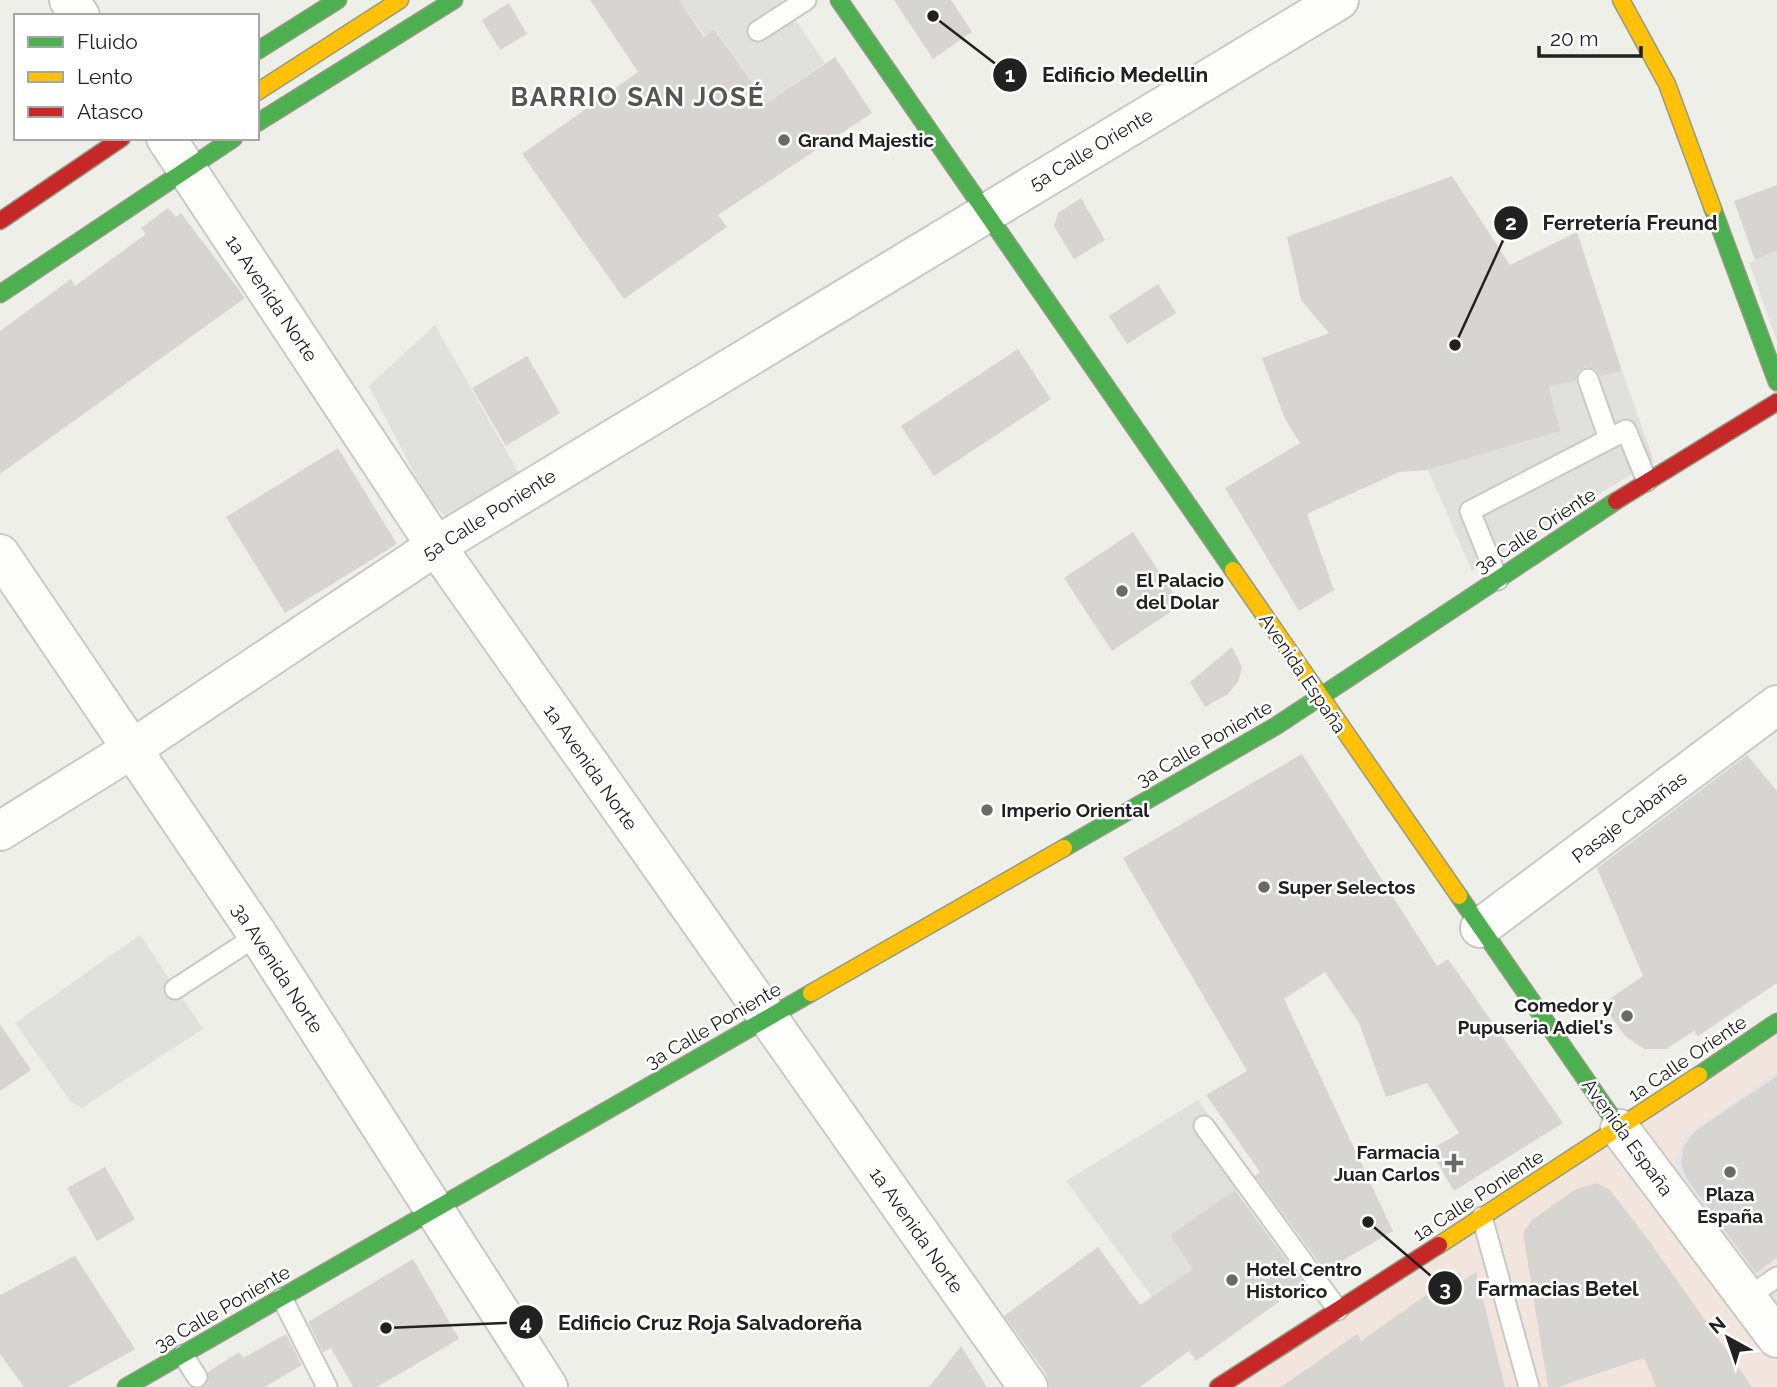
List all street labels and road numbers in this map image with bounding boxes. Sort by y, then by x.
street label: 5a Calle Oriente [1025,104,1157,194]
street label: 1a Avenida Norte [222,231,322,365]
street label: 5a Calle Poniente [418,464,560,564]
street label: 3a Calle Oriente [1470,483,1600,577]
street label: Avenida España [1255,609,1351,737]
street label: 3a Calle Poniente [1132,695,1276,791]
street label: 1a Avenida Norte [540,700,642,834]
street label: Pasaje Cabañas [1567,767,1691,867]
street label: 3a Avenida Norte [228,899,328,1037]
street label: 3a Calle Poniente [641,977,785,1073]
street label: 1a Calle Oriente [1624,1010,1750,1106]
street label: Avenida España [1578,1074,1678,1200]
street label: 1a Calle Poniente [1409,1145,1547,1245]
street label: 1a Avenida Norte [866,1163,968,1297]
street label: 3a Calle Poniente [150,1260,294,1356]

